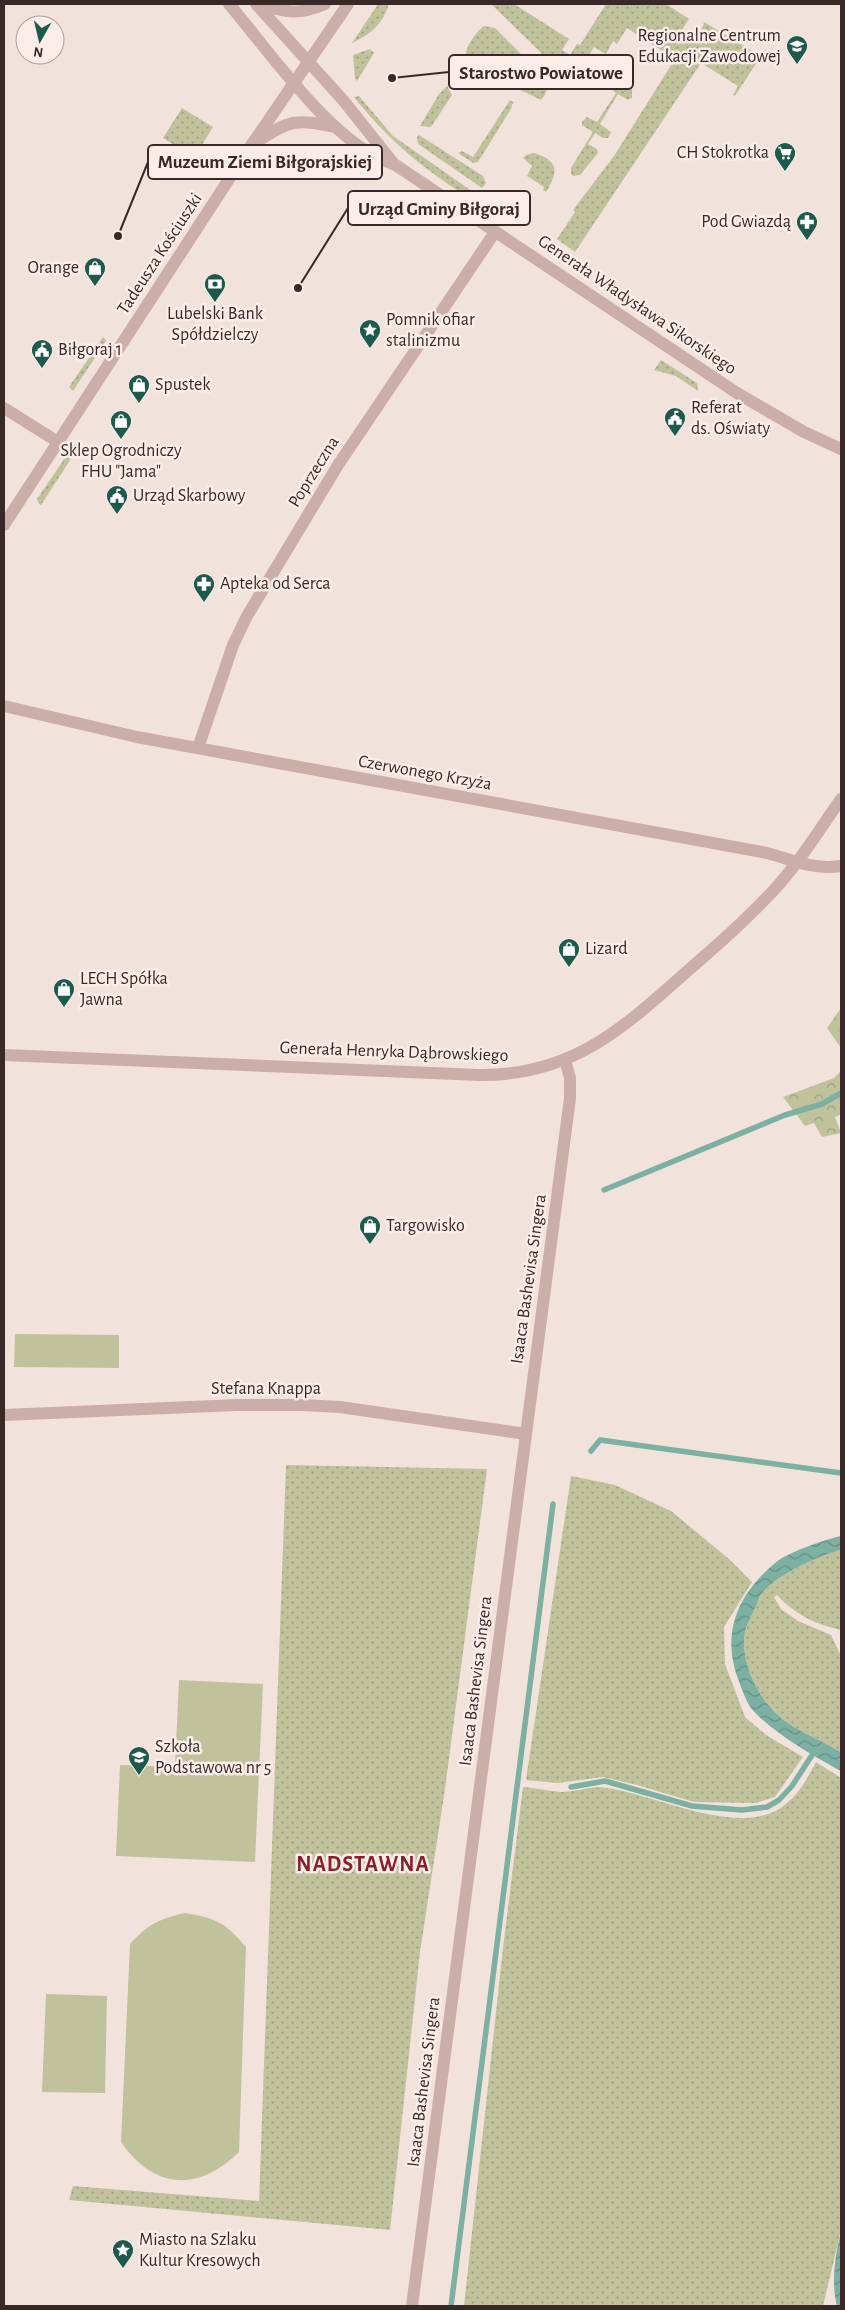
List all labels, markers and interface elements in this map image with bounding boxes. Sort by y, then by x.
north arrow [15,15,65,65]
place label: Regionalne Centrum Edukacji Zawodowej [638,27,781,66]
school or university icon: Regionalne Centrum Edukacji Zawodowej [785,34,809,65]
text: N [33,44,44,59]
callout: Starostwo Powiatowe [449,55,633,89]
text: Starostwo Powiatowe [459,64,623,83]
supermarket icon: CH Stokrotka [773,141,797,172]
place label: CH Stokrotka [677,144,769,162]
callout: Muzeum Ziemi Biłgorajskiej [148,145,382,179]
text: Muzeum Ziemi Biłgorajskiej [158,153,372,172]
street label: Tadeusza Kościuszki [114,190,206,318]
callout: Urząd Gminy Biłgoraj [348,191,530,225]
text: Urząd Gminy Biłgoraj [358,200,520,219]
pharmacy icon: Pod Gwiazdą [795,210,819,241]
place label: Pod Gwiazdą [701,213,792,231]
street label: Generała Władysława Sikorskiego [535,232,740,378]
shop icon: Orange [83,256,107,287]
place label: Orange [27,259,79,277]
bank icon: Lubelski Bank Spółdzielczy [203,272,227,303]
place label: Lubelski Bank Spółdzielczy [167,305,264,344]
place label: Pomnik ofiar stalinizmu [386,311,475,350]
place icon: Pomnik ofiar stalinizmu [358,318,382,349]
public building icon: Biłgoraj 1 [30,338,54,369]
place label: Biłgoraj 1 [58,341,122,359]
shop icon: Spustek [127,373,151,404]
place label: Spustek [155,376,211,394]
place label: Referat ds. Oświaty [691,399,770,438]
public building icon: Referat ds. Oświaty [663,406,687,437]
shop icon: Sklep Ogrodniczy FHU "Jama" [109,409,133,440]
street label: Poprzeczna [285,433,343,511]
place label: Sklep Ogrodniczy FHU "Jama" [60,442,182,481]
public building icon: Urząd Skarbowy [105,484,129,515]
place label: Urząd Skarbowy [133,487,246,505]
pharmacy icon: Apteka od Serca [192,572,216,603]
place label: Apteka od Serca [220,575,331,593]
street label: Czerwonego Krzyża [357,752,493,794]
shop icon: Lizard [557,937,581,968]
place label: Lizard [585,940,628,958]
place label: LECH Spółka Jawna [80,970,168,1009]
shop icon: LECH Spółka Jawna [52,977,76,1008]
street label: Generała Henryka Dąbrowskiego [279,1039,509,1065]
street label: Isaaca Bashevisa Singera [508,1193,550,1365]
shop icon: Targowisko [358,1214,382,1245]
place label: Targowisko [386,1217,465,1235]
street label: Stefana Knappa [211,1380,321,1398]
street label: Isaaca Bashevisa Singera [457,1595,495,1767]
place label: Szkoła Podstawowa nr 5 [155,1738,271,1777]
school or university icon: Szkoła Podstawowa nr 5 [127,1745,151,1776]
district label: NADSTAWNA [296,1853,430,1875]
street label: Isaaca Bashevisa Singera [405,1996,443,2168]
place label: Miasto na Szlaku Kultur Kresowych [139,2231,261,2270]
place icon: Miasto na Szlaku Kultur Kresowych [111,2238,135,2269]

